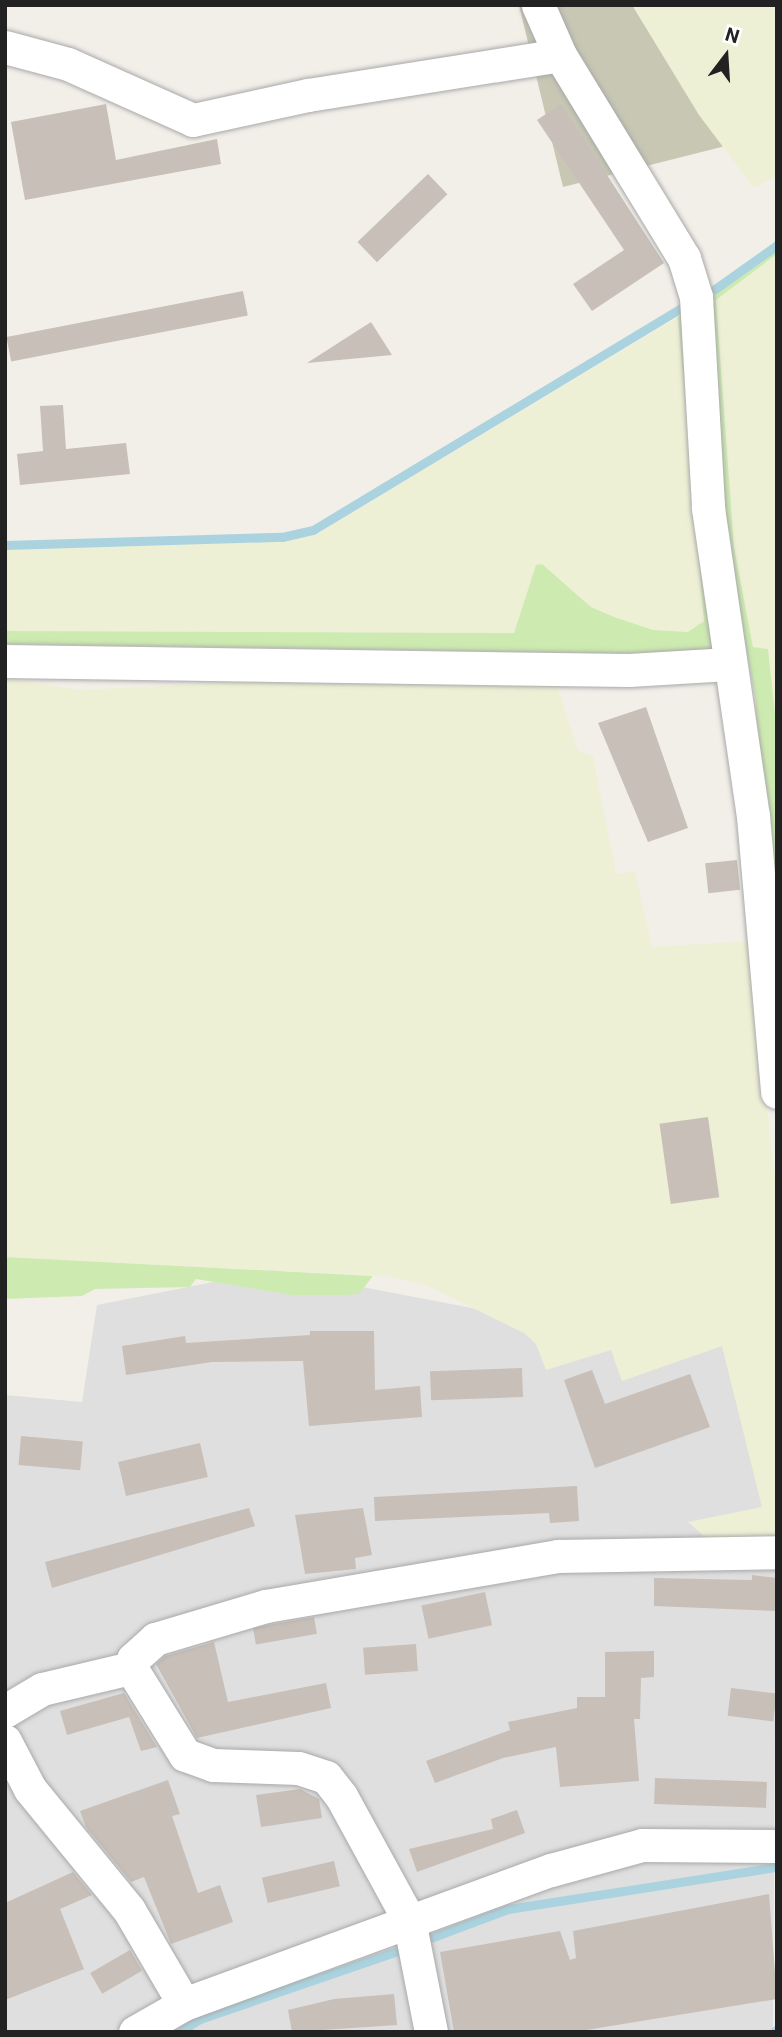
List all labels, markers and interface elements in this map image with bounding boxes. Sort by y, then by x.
north arrow [691,21,761,91]
text: N [723,22,742,48]

